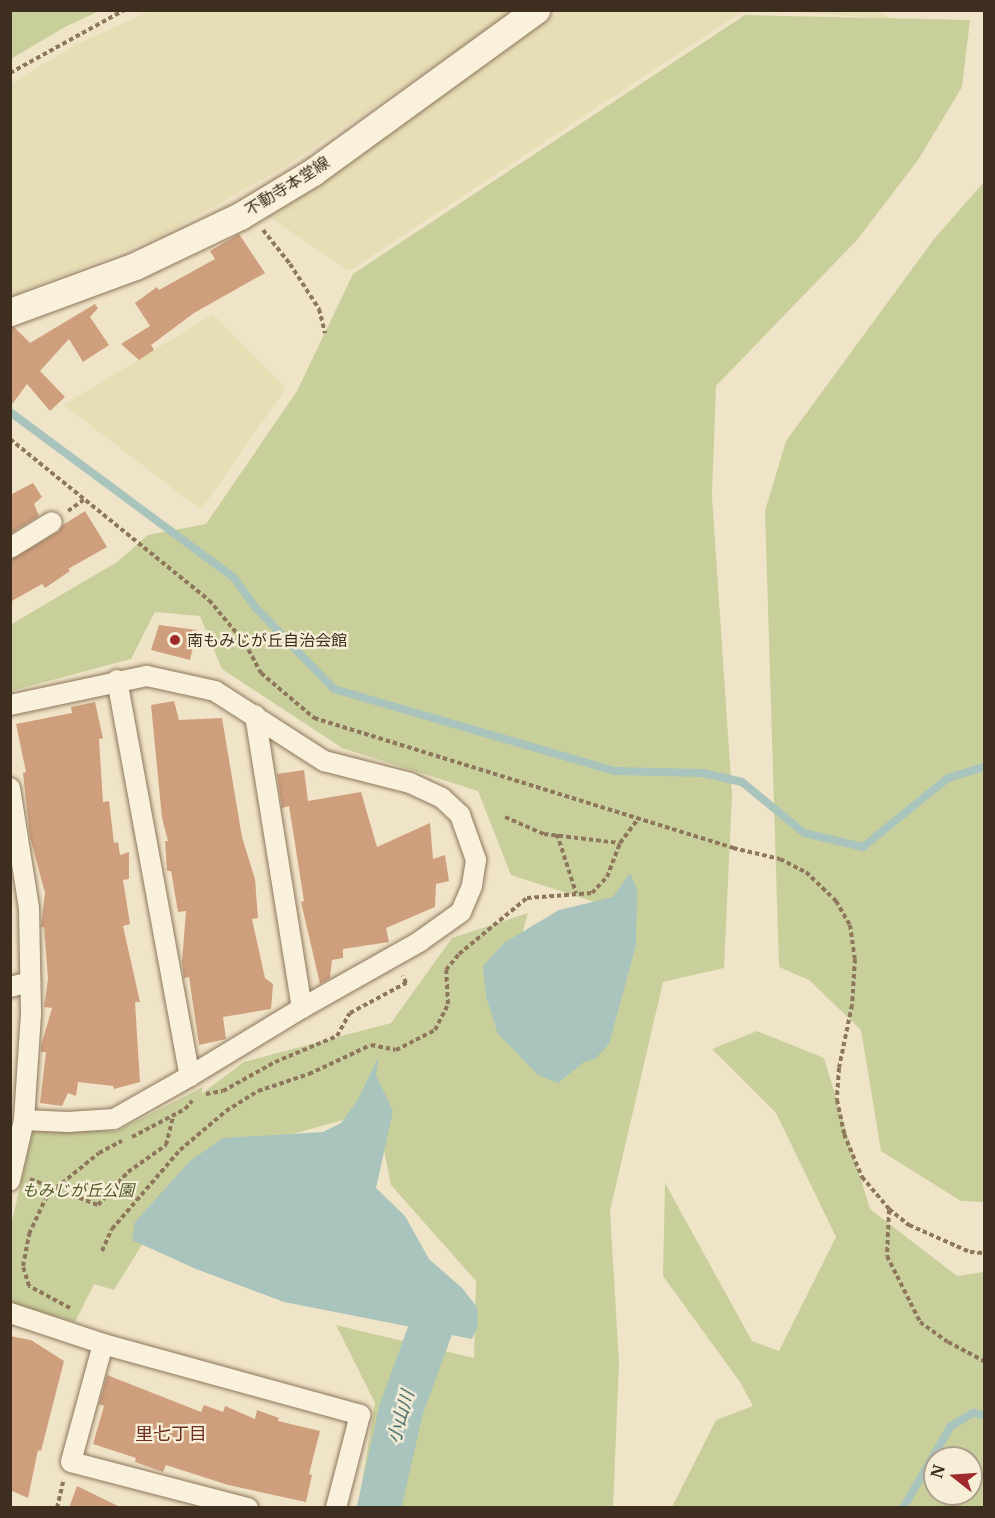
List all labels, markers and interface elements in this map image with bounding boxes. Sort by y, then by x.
street label: 不動寺本堂線 [241,152,333,220]
place label: 南もみじが丘自治会館 [187,630,347,650]
marker: 南もみじが丘自治会館 [168,633,182,647]
park label: もみじが丘公園 [22,1180,134,1200]
water label: 小山川 [383,1388,419,1446]
district label: 里七丁目 [135,1423,207,1445]
north arrow [923,1446,983,1506]
text: N [926,1462,949,1480]

